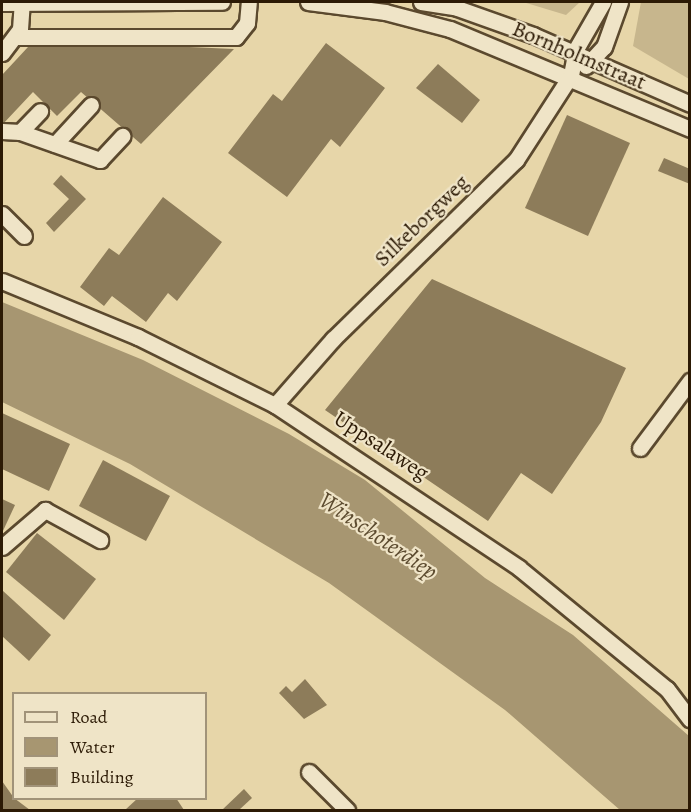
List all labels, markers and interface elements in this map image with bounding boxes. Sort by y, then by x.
street label: Bornholmstraat [508,16,650,96]
street label: Silkeborgweg [369,170,475,272]
street label: Uppsalaweg [329,406,433,486]
water label: Winschoterdiep [313,486,443,586]
legend [12,692,207,800]
text: Road [70,705,107,729]
text: Water [70,735,115,759]
text: Building [70,765,134,789]

